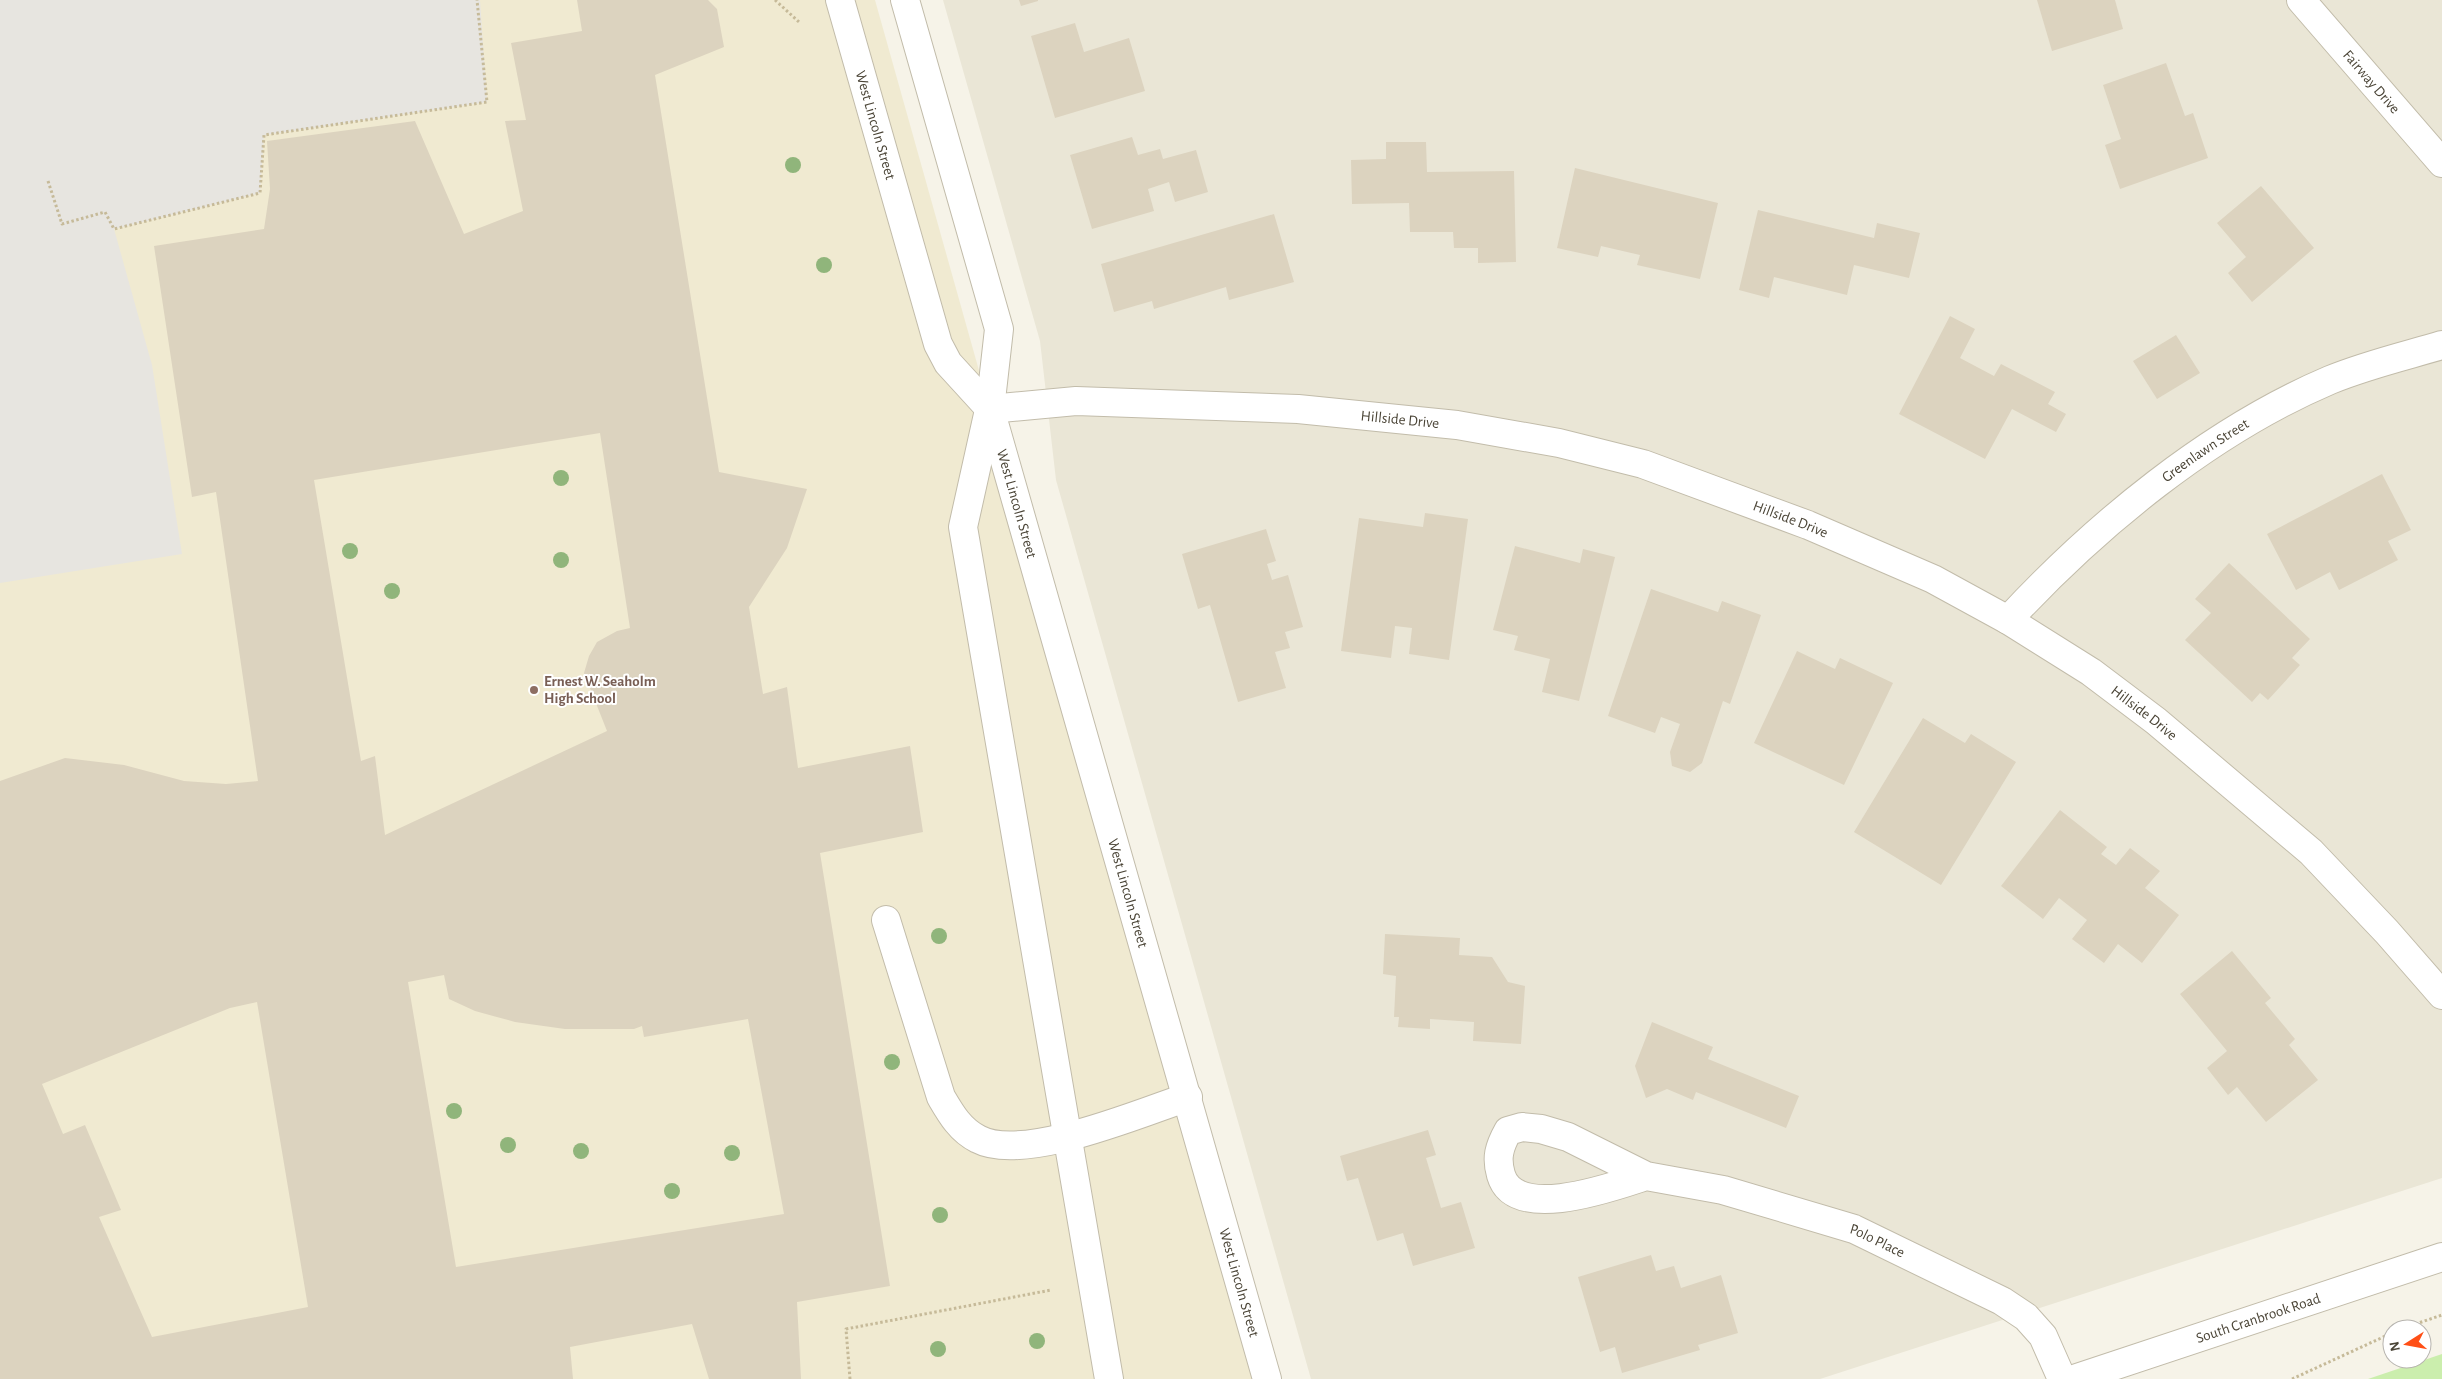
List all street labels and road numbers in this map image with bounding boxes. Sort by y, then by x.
street label: Fairway Drive [2340,47,2403,116]
street label: West Lincoln Street [853,69,898,181]
street label: Hillside Drive [1360,408,1440,431]
street label: Greenlawn Street [2159,416,2251,485]
street label: West Lincoln Street [994,447,1040,560]
street label: Hillside Drive [1751,498,1830,540]
street label: Hillside Drive [2108,683,2180,743]
street label: West Lincoln Street [1106,837,1151,949]
street label: Polo Place [1848,1221,1907,1260]
street label: West Lincoln Street [1217,1226,1262,1339]
street label: South Cranbrook Road [2194,1290,2322,1346]

